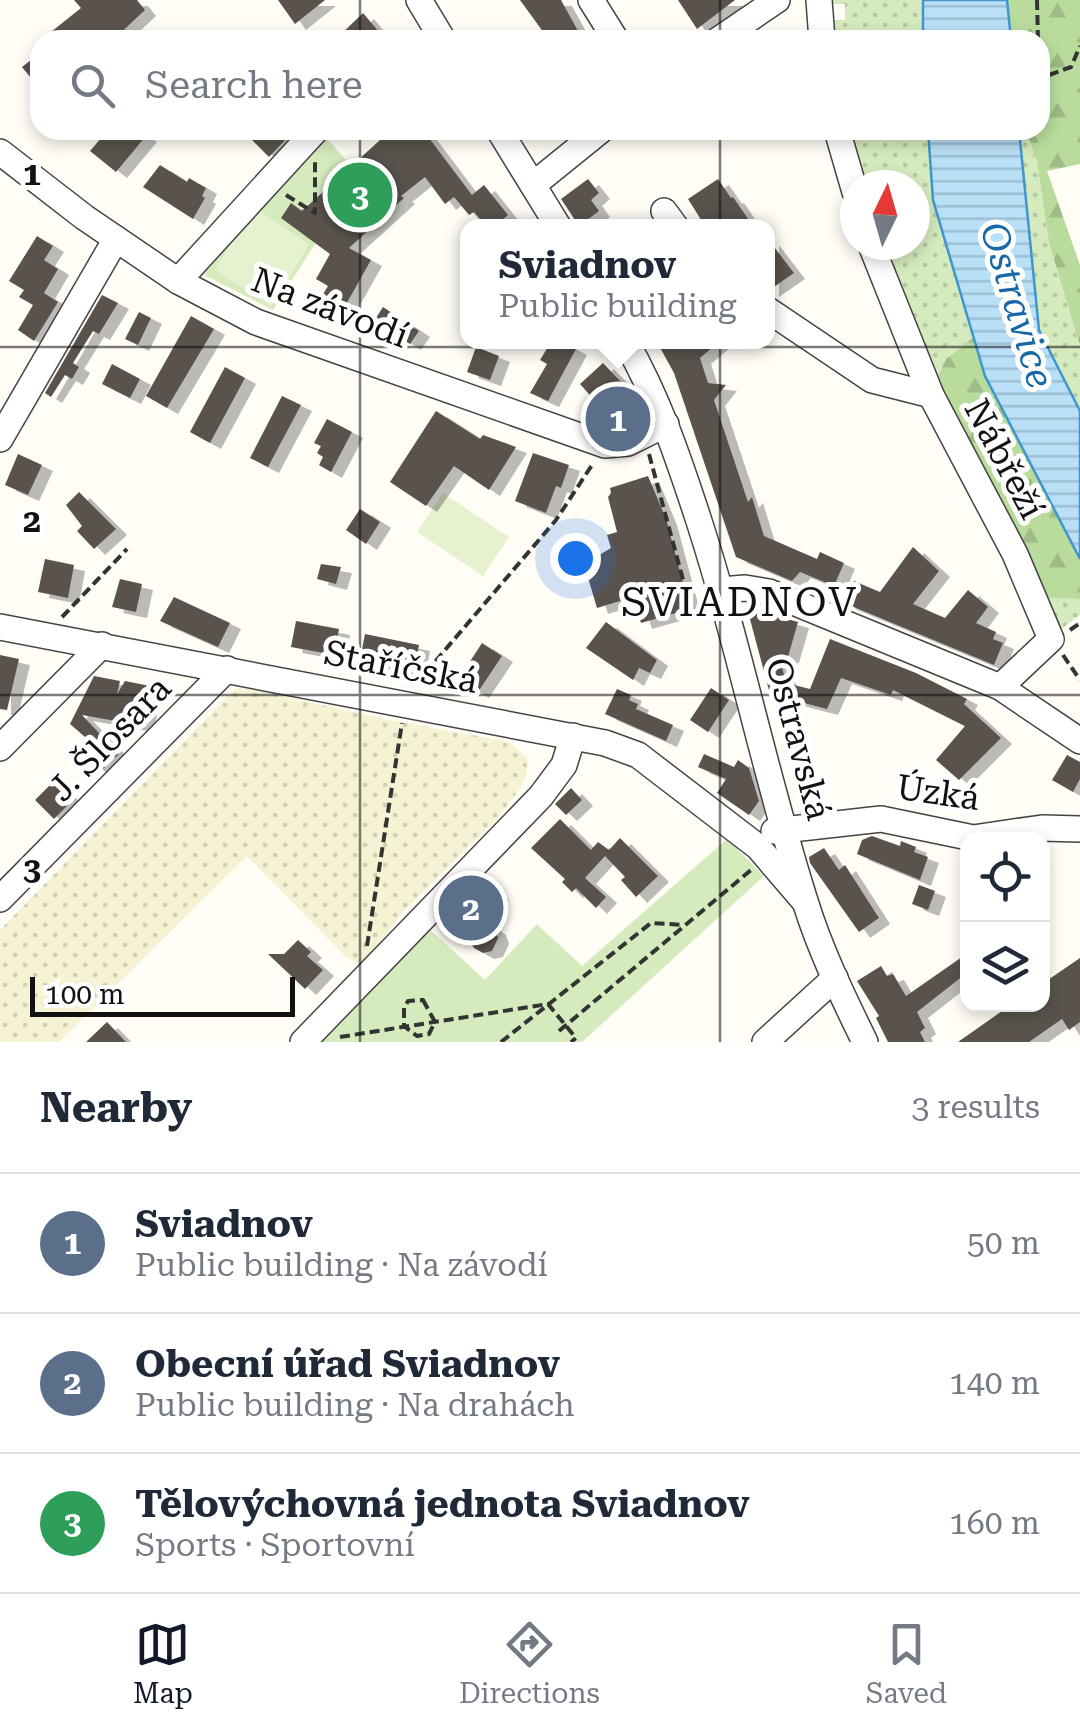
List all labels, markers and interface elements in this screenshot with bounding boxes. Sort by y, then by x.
search box [30,30,1050,140]
icon: search [65,58,120,113]
text: Search here [145,63,363,107]
text: 1 [23,155,41,193]
pin: 3 [328,158,392,232]
north arrow [840,170,930,260]
water label: Ostravice [971,217,1063,393]
popup [460,219,775,349]
text: Sviadnov [499,243,676,287]
street label: Na závodí [246,259,414,357]
text: Public building [499,287,736,325]
pin: 1 [586,382,650,456]
street label: Nábřeží [955,392,1053,526]
text: 2 [23,502,41,540]
your location [550,533,601,584]
district label: SVIADNOV [621,579,859,626]
street label: Staříčská [321,632,481,702]
street label: Ostravská [757,653,839,825]
street label: J. Šlosara [41,668,179,810]
street label: Úzká [894,767,982,819]
map controls [960,832,1050,1012]
button: locate [960,832,1050,922]
text: 3 [23,850,41,888]
pin: 2 [438,870,504,946]
button: layers [960,922,1050,1012]
scale bar [30,972,295,1016]
text: 100 m [45,978,125,1011]
text: Nearby [40,1083,192,1132]
text: 3 results [912,1088,1040,1126]
text: Sviadnov [135,1202,313,1246]
text: 1 [64,1224,81,1262]
text: 50 m [967,1224,1040,1262]
text: Public building · Na závodí [135,1246,548,1284]
text: Obecní úřad Sviadnov [135,1342,560,1386]
text: 2 [64,1364,81,1402]
text: 140 m [949,1364,1040,1402]
text: Public building · Na drahách [135,1386,575,1424]
text: Tělovýchovná jednota Sviadnov [135,1482,750,1526]
text: 3 [64,1504,81,1542]
text: 160 m [949,1504,1040,1542]
text: Sports · Sportovní [135,1526,415,1564]
tab: Map [133,1617,193,1710]
tab: Directions [459,1617,600,1710]
tab: Saved [866,1617,947,1710]

